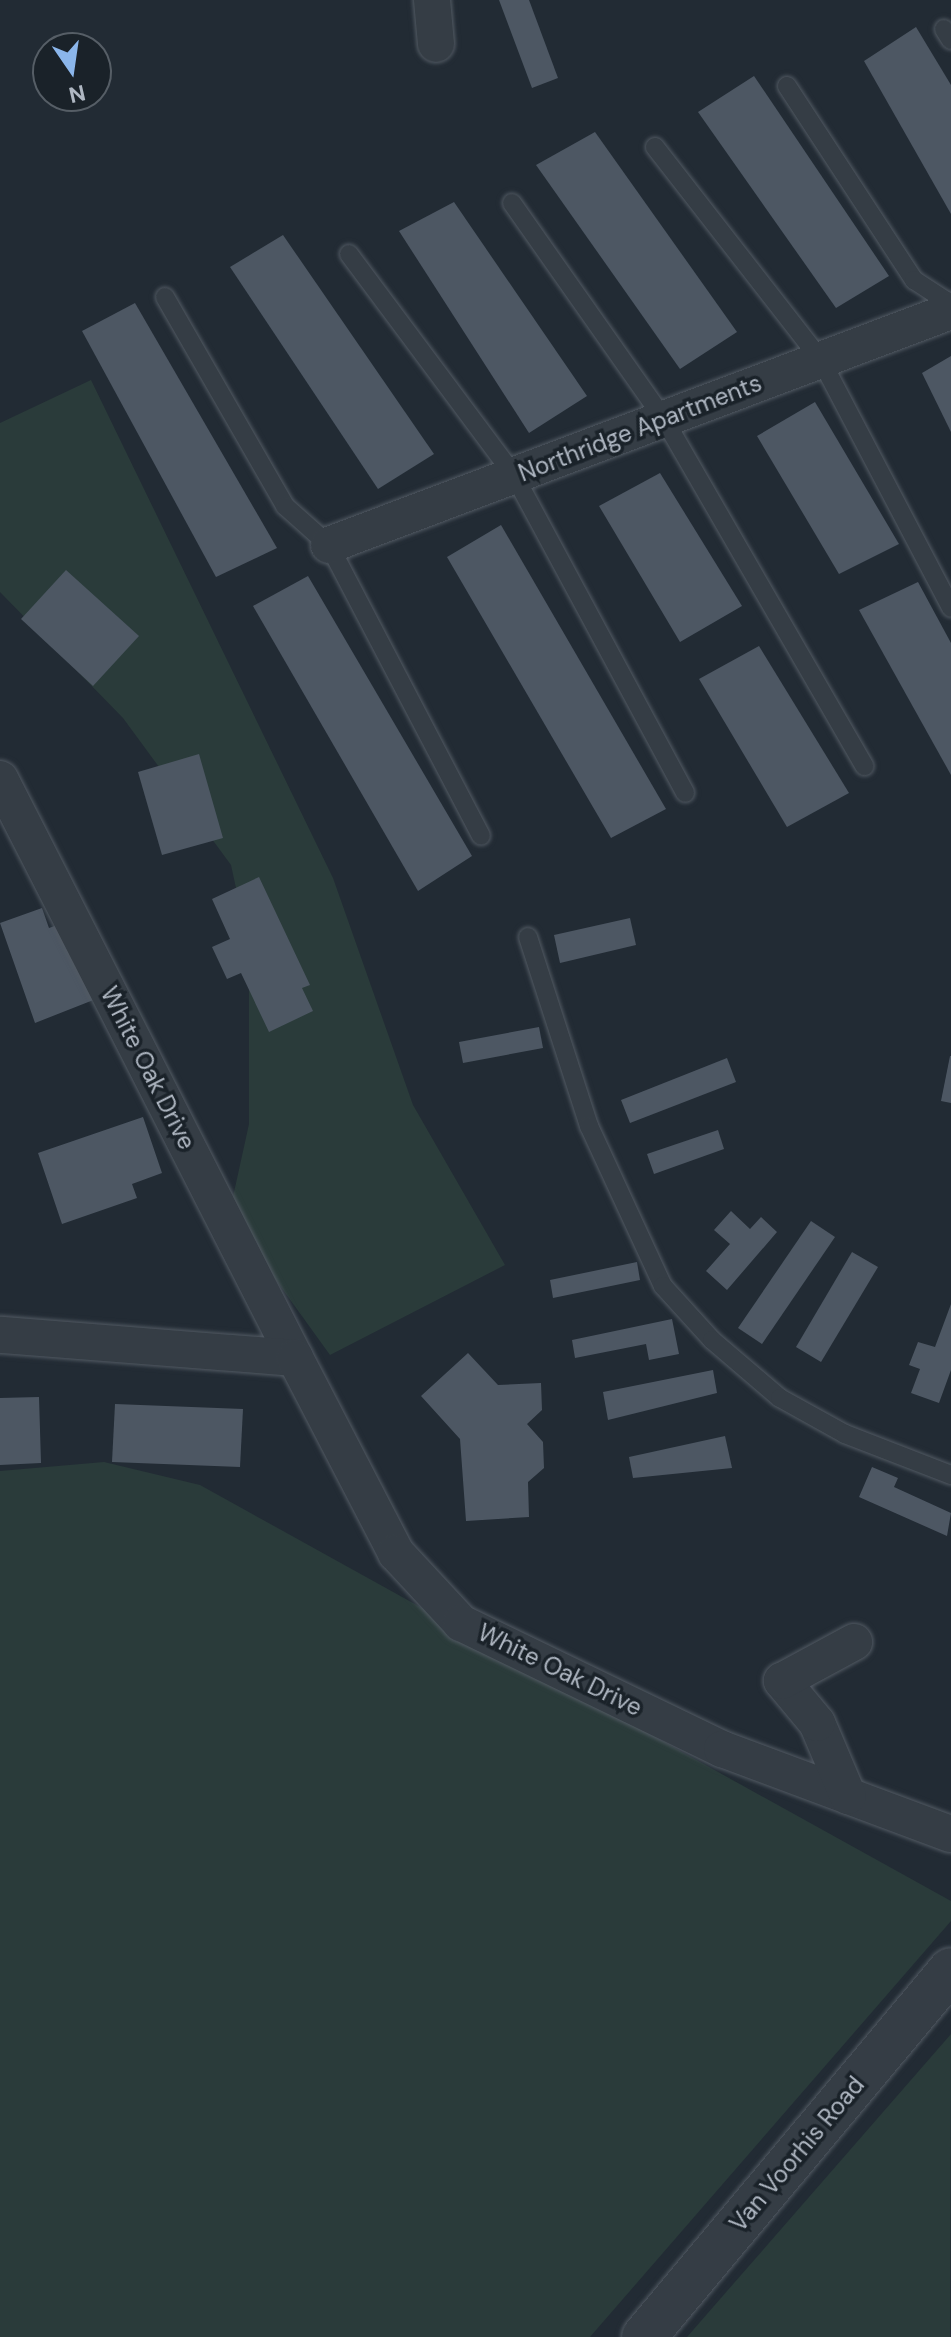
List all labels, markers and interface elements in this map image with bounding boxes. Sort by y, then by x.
north arrow [32,32,112,112]
text: N [66,78,88,110]
street label: Northridge Apartments [514,368,766,488]
street label: White Oak Drive [95,982,201,1154]
street label: White Oak Drive [473,1618,647,1722]
street label: Van Voorhis Road [724,2071,870,2237]

